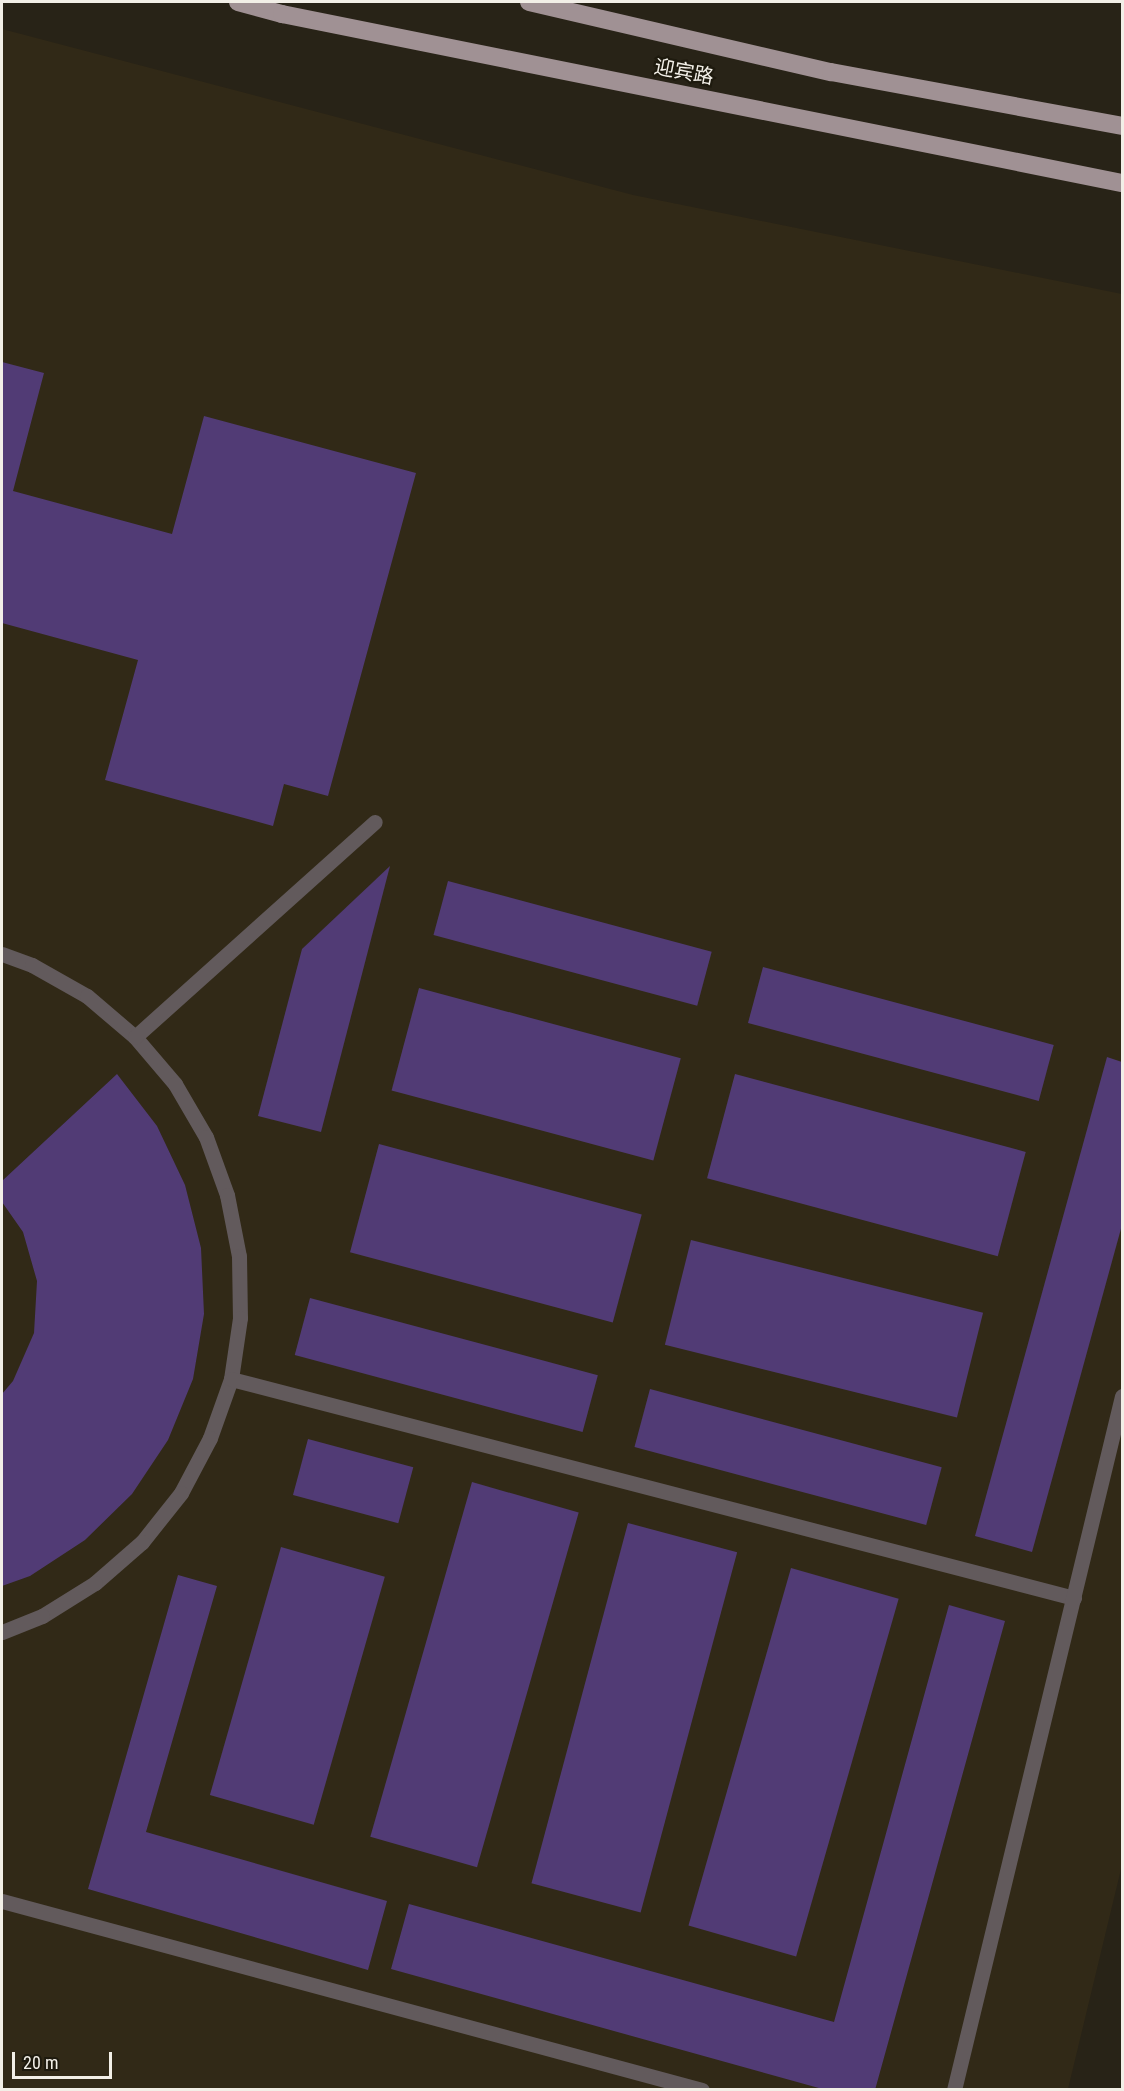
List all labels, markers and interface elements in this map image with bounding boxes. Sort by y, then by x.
street label: 迎宾路 [652,54,716,90]
scale bar [15,2040,116,2078]
text: 20 m [23,2052,58,2073]

